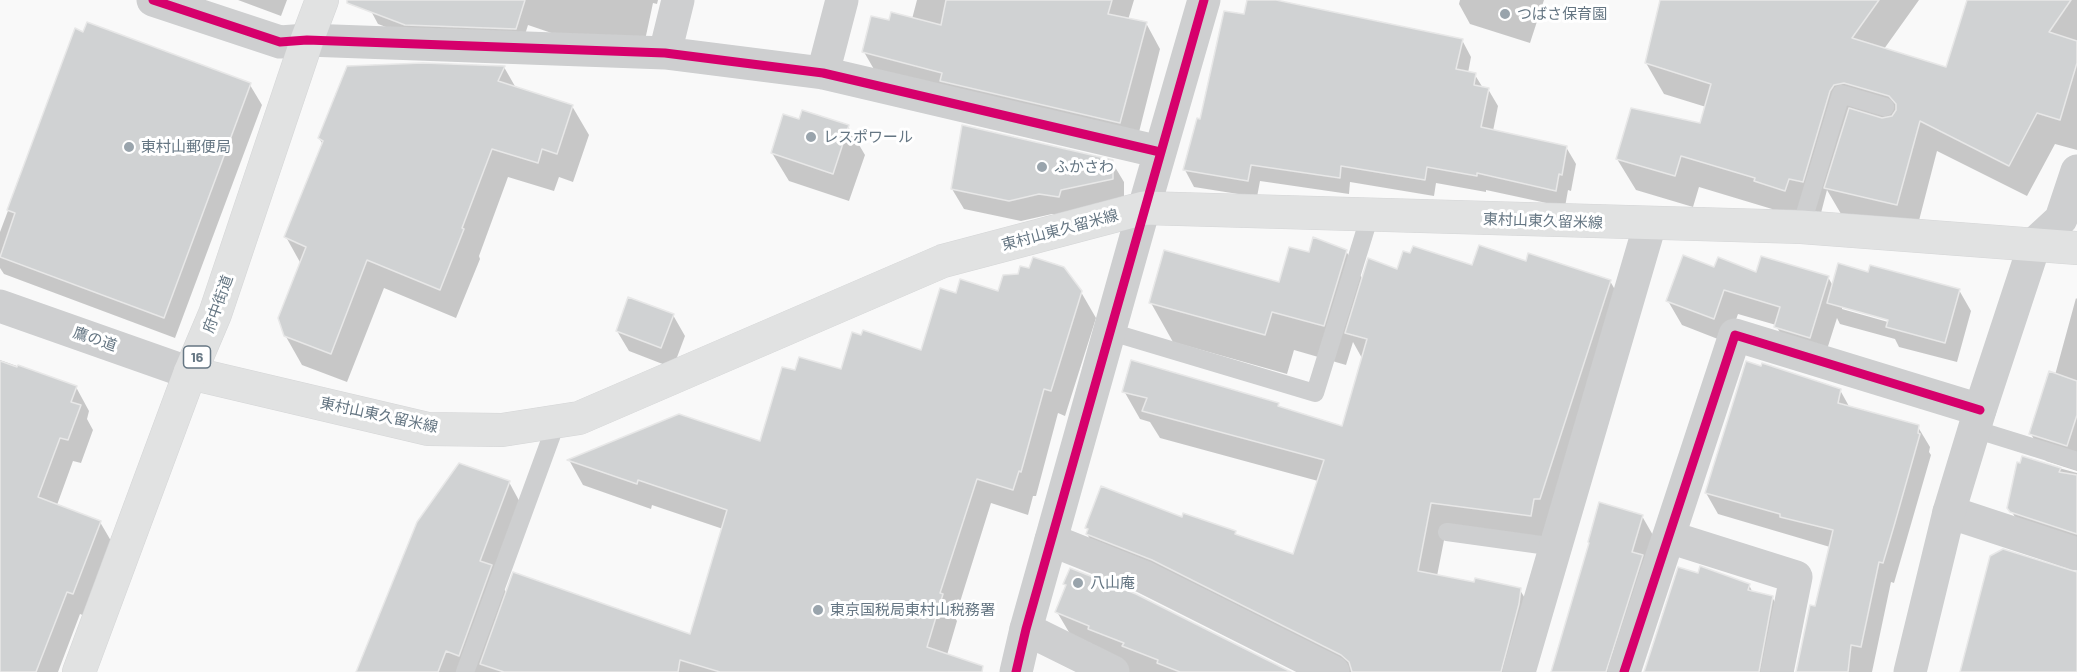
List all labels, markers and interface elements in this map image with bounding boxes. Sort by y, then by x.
place label: つばさ保育園 [1517,5,1607,23]
marker: つばさ保育園 [1498,7,1512,21]
place label: レスポワール [823,128,913,146]
marker: レスポワール [804,130,818,144]
place label: 東村山郵便局 [141,138,231,156]
marker: 東村山郵便局 [122,140,136,154]
place label: ふかさわ [1054,158,1114,176]
marker: ふかさわ [1035,160,1049,174]
street label: 東村山東久留米線 [1000,206,1120,254]
street label: 東村山東久留米線 [1483,210,1603,232]
street label: 府中街道 [199,273,237,335]
street label: 鷹の道 [71,323,119,355]
road number: 16 [184,346,210,368]
street label: 東村山東久留米線 [318,394,440,436]
place label: 八山庵 [1090,574,1135,592]
marker: 八山庵 [1071,576,1085,590]
place label: 東京国税局東村山税務署 [830,601,995,619]
marker: 東京国税局東村山税務署 [811,603,825,617]

